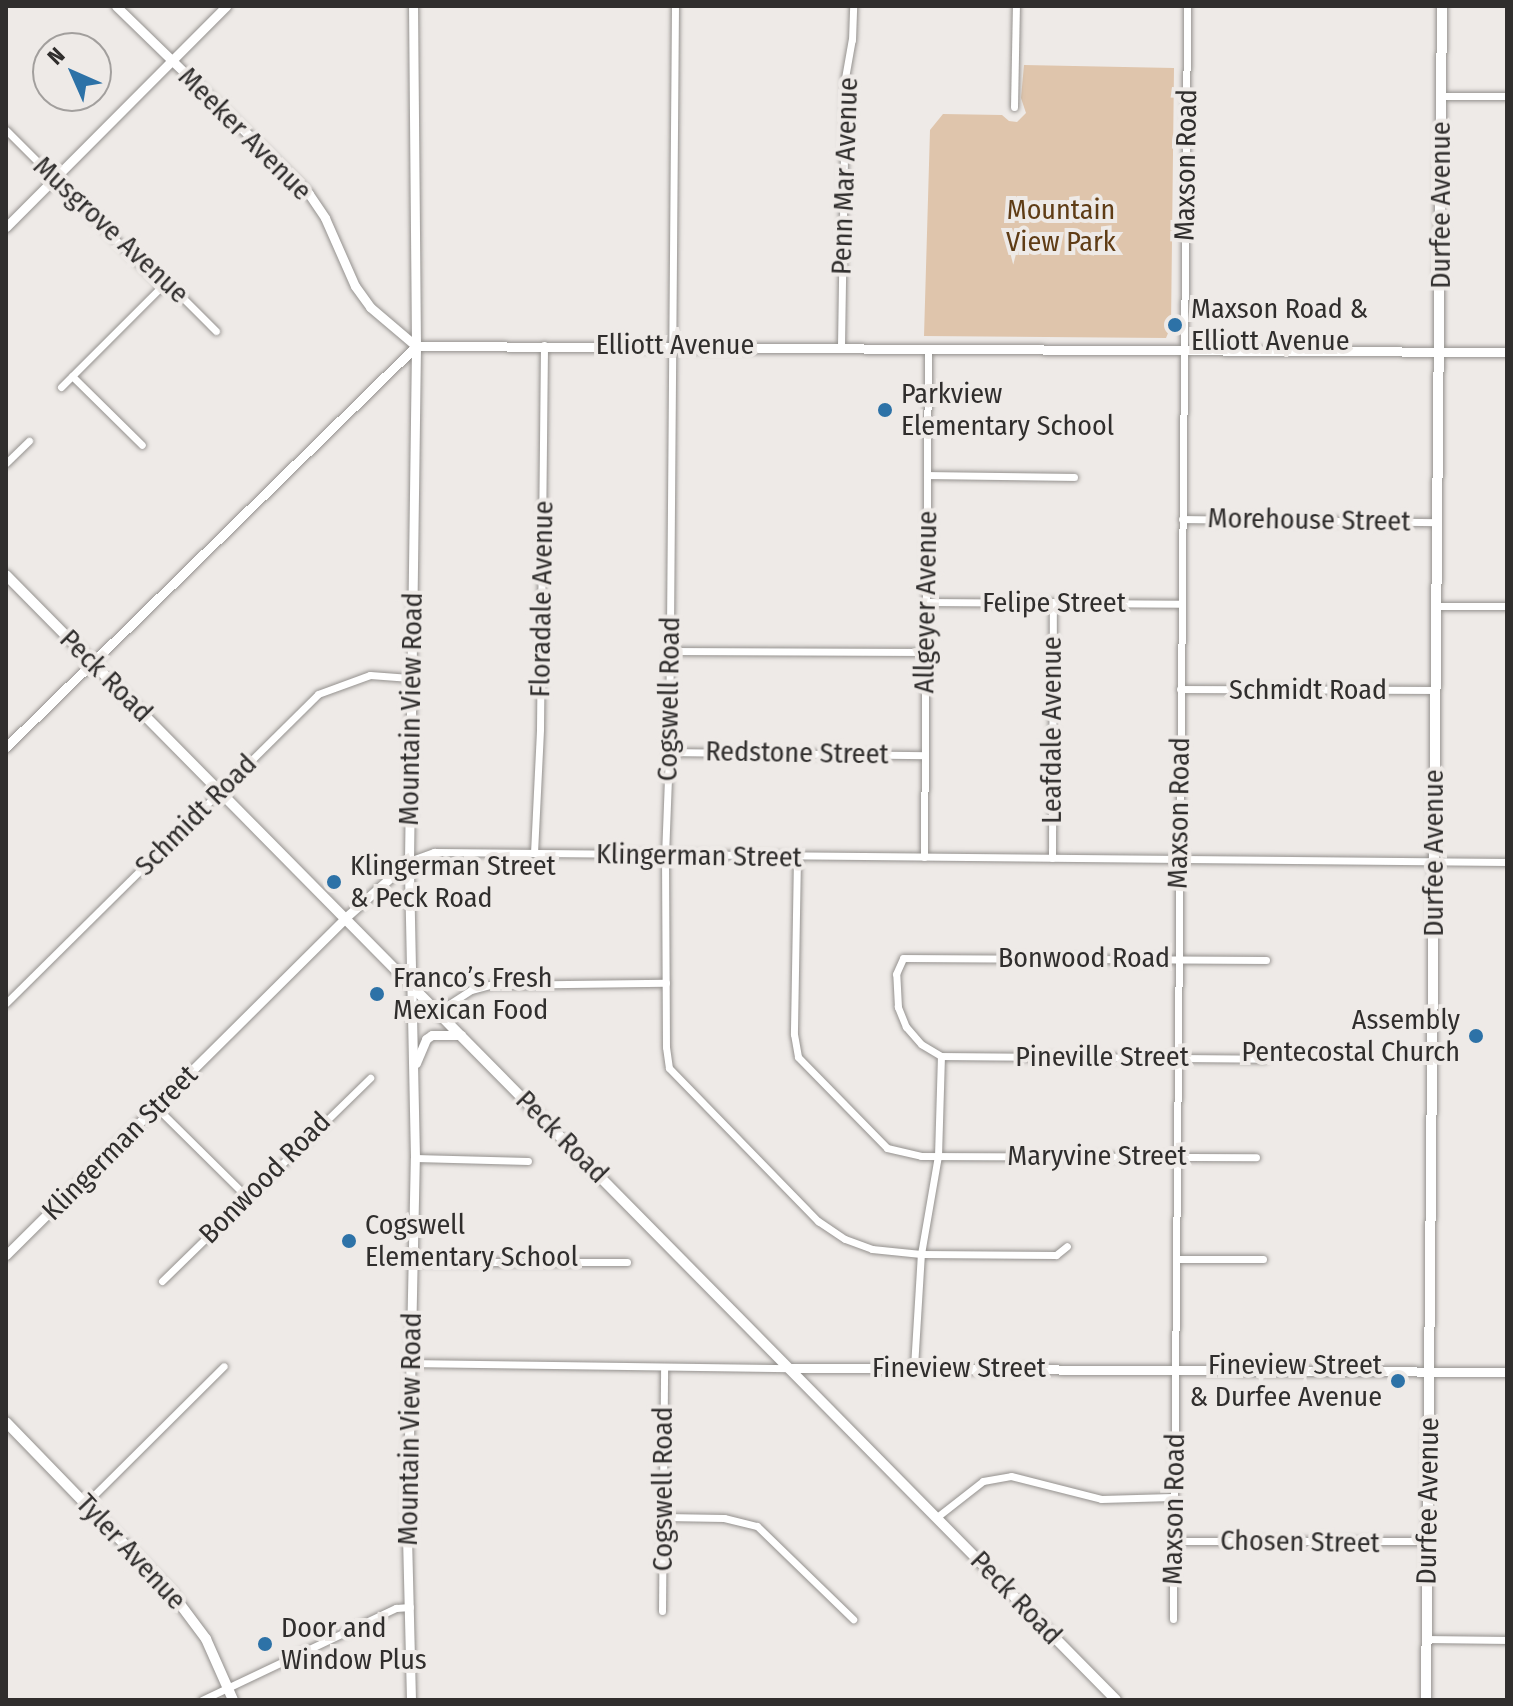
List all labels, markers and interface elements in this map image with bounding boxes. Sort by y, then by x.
north arrow [32,32,112,112]
text: N [42,42,70,70]
street label: Meeker Avenue [171,60,319,208]
street label: Penn Mar Avenue [825,77,865,275]
street label: Maxson Road [1168,89,1204,241]
street label: Durfee Avenue [1424,121,1458,289]
street label: Musgrove Avenue [26,149,196,311]
park label: Mountain View Park [1006,193,1116,259]
place label: Maxson Road & Elliott Avenue [1191,292,1368,358]
marker: Maxson Road & Elliott Avenue [1166,316,1184,334]
street label: Elliott Avenue [596,328,754,362]
place label: Parkview Elementary School [901,377,1114,443]
marker: Parkview Elementary School [876,401,894,419]
street label: Floradale Avenue [523,500,561,698]
street label: Morehouse Street [1207,501,1411,539]
street label: Allgeyer Avenue [908,510,944,694]
street label: Felipe Street [982,586,1126,620]
street label: Mountain View Road [392,592,430,826]
street label: Cogswell Road [651,616,687,782]
street label: Peck Road [53,623,159,729]
street label: Leafdale Avenue [1035,636,1069,824]
street label: Schmidt Road [1229,673,1387,707]
street label: Redstone Street [705,735,889,771]
street label: Maxson Road [1161,737,1197,889]
street label: Schmidt Road [128,747,264,883]
street label: Durfee Avenue [1417,769,1451,937]
street label: Klingerman Street [596,837,802,875]
place label: Klingerman Street & Peck Road [350,849,556,915]
marker: Klingerman Street & Peck Road [325,873,343,891]
street label: Bonwood Road [998,941,1170,975]
place label: Franco’s Fresh Mexican Food [393,961,553,1027]
marker: Franco’s Fresh Mexican Food [368,985,386,1003]
place label: Assembly Pentecostal Church [1241,1003,1460,1069]
marker: Assembly Pentecostal Church [1467,1027,1485,1045]
street label: Pineville Street [1015,1040,1189,1074]
street label: Klingerman Street [35,1058,205,1228]
street label: Peck Road [509,1084,615,1190]
street label: Bonwood Road [192,1105,338,1251]
street label: Maryvine Street [1007,1139,1187,1173]
place label: Cogswell Elementary School [365,1208,578,1274]
marker: Cogswell Elementary School [340,1232,358,1250]
street label: Mountain View Road [391,1312,429,1546]
place label: Fineview Street & Durfee Avenue [1189,1348,1382,1414]
street label: Fineview Street [872,1351,1046,1385]
marker: Fineview Street & Durfee Avenue [1389,1372,1407,1390]
street label: Cogswell Road [646,1407,680,1571]
street label: Durfee Avenue [1410,1417,1446,1585]
street label: Maxson Road [1156,1433,1192,1585]
street label: Tyler Avenue [69,1487,193,1617]
street label: Chosen Street [1220,1524,1380,1560]
street label: Peck Road [963,1544,1069,1652]
place label: Door and Window Plus [281,1611,427,1677]
marker: Door and Window Plus [256,1635,274,1653]

